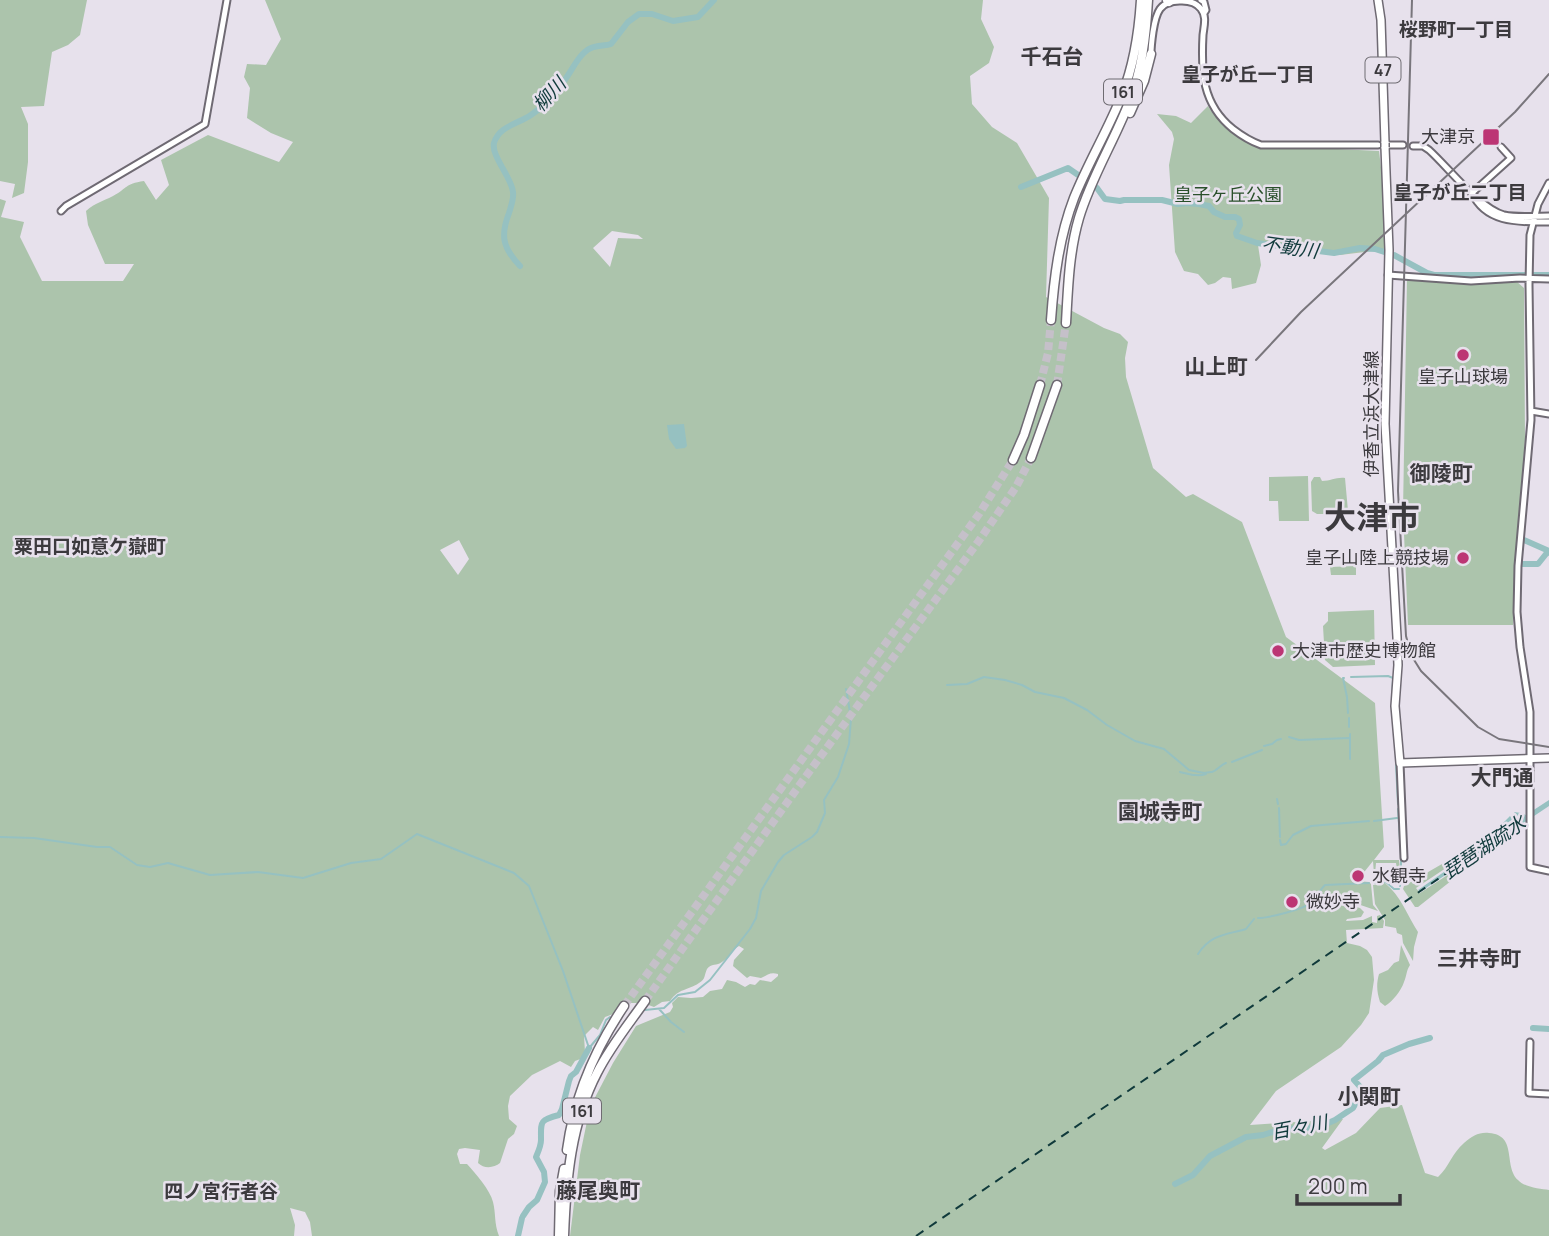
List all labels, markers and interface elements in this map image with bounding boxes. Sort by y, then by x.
district label: 桜野町一丁目 [1399,16,1513,42]
district label: 千石台 [1021,42,1084,70]
road number: 47 [1366,58,1400,82]
district label: 皇子が丘一丁目 [1181,61,1315,87]
water label: 柳川 [527,70,573,117]
road number: 161 [1104,80,1142,104]
place label: 大津京 [1421,124,1475,148]
marker: 大津京 [1481,127,1501,147]
district label: 皇子が丘二丁目 [1393,179,1527,205]
park label: 皇子ヶ丘公園 [1174,182,1282,206]
water label: 不動川 [1260,230,1322,264]
marker: 皇子山球場 [1455,347,1471,363]
street label: 伊香立浜大津線 [1359,351,1383,477]
district label: 山上町 [1185,352,1248,380]
place label: 皇子山球場 [1418,364,1508,388]
district label: 御陵町 [1410,459,1473,487]
district label: 大津市 [1324,495,1420,539]
district label: 粟田口如意ケ嶽町 [14,533,166,559]
place label: 皇子山陸上競技場 [1305,545,1449,569]
marker: 皇子山陸上競技場 [1455,550,1471,566]
place label: 大津市歴史博物館 [1292,638,1436,662]
marker: 大津市歴史博物館 [1270,643,1286,659]
district label: 大門通 [1471,763,1534,791]
district label: 園城寺町 [1118,797,1202,825]
water label: 琵琶湖疏水 [1437,809,1532,884]
place label: 水観寺 [1372,863,1426,887]
marker: 水観寺 [1350,868,1366,884]
place label: 微妙寺 [1306,889,1360,913]
marker: 微妙寺 [1284,894,1300,910]
district label: 三井寺町 [1437,944,1521,972]
district label: 小関町 [1338,1082,1401,1110]
road number: 161 [563,1098,601,1124]
water label: 百々川 [1269,1108,1331,1145]
scale bar [1297,1162,1400,1206]
text: 200 m [1308,1172,1368,1200]
district label: 藤尾奥町 [556,1176,640,1204]
district label: 四ノ宮行者谷 [164,1178,278,1204]

